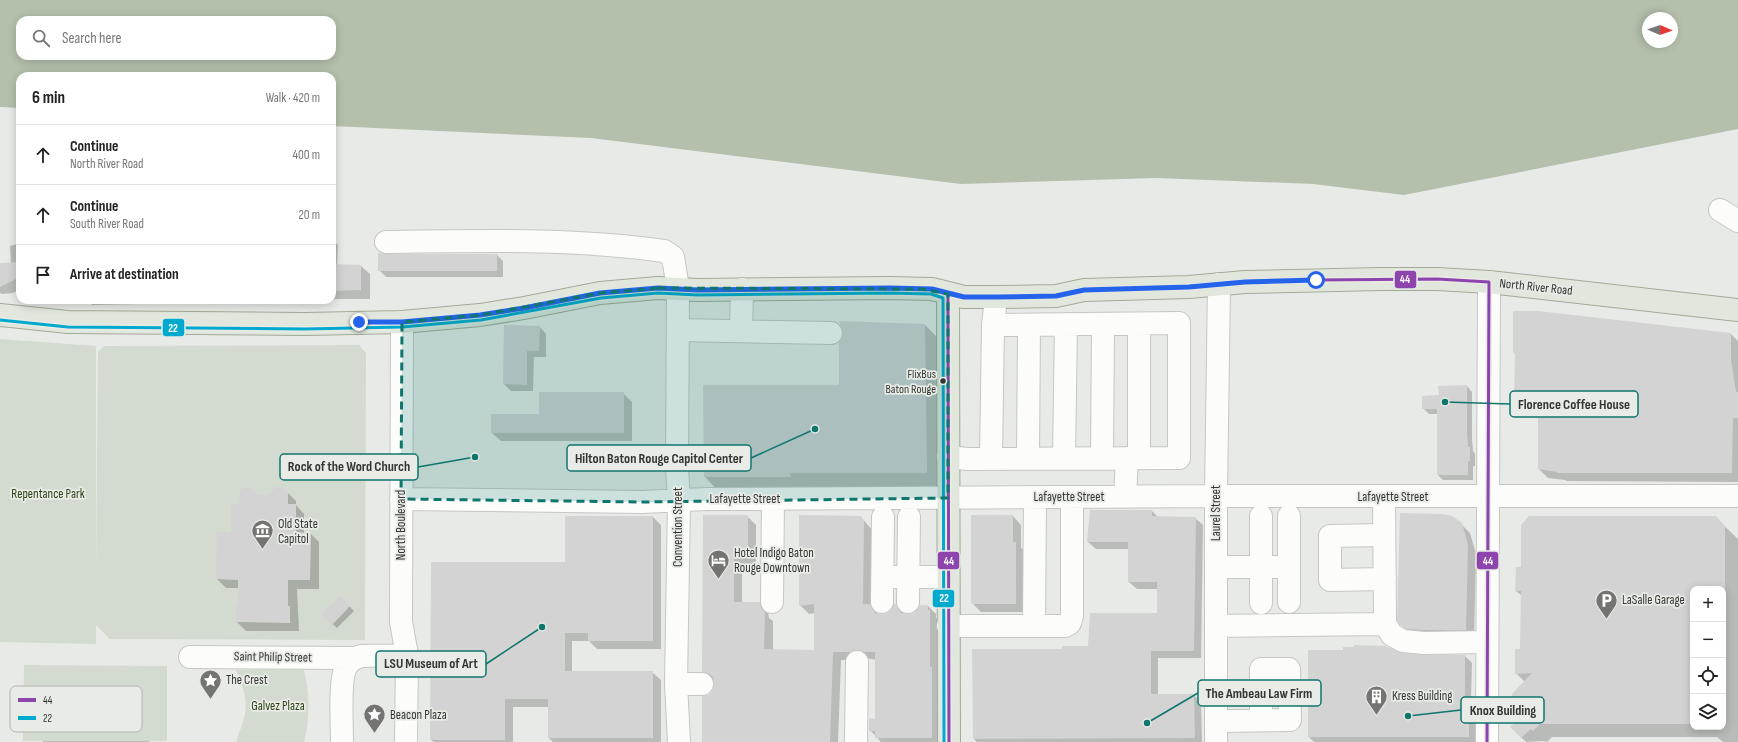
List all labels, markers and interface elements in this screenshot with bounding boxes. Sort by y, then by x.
north arrow [1642,12,1678,48]
search box [16,16,336,60]
icon: search [30,27,52,49]
text: Search here [62,29,122,48]
text: 6 min [32,88,65,108]
text: Walk · 420 m [266,90,320,106]
text: Continue [70,137,119,156]
icon: ahead [32,144,54,166]
text: 400 m [293,147,320,163]
text: North River Road [70,156,144,172]
text: Continue [70,197,119,216]
icon: ahead [32,204,54,226]
text: 20 m [298,207,320,223]
text: South River Road [70,216,144,232]
icon: arrive [32,264,54,286]
text: Arrive at destination [70,265,179,284]
line badge: 44 [1394,270,1417,289]
route start [1307,271,1325,289]
text: 44 [1400,273,1410,286]
street label: North River Road [1499,275,1573,299]
route end [350,313,368,331]
line badge: 22 [162,318,185,337]
text: 22 [168,322,178,335]
place label: FlixBus Baton Rouge [885,367,936,397]
marker: FlixBus Baton Rouge [938,376,948,386]
callout: Florence Coffee House [1510,391,1638,417]
text: Florence Coffee House [1518,396,1630,413]
callout: Hilton Baton Rouge Capitol Center [567,445,751,471]
text: Hilton Baton Rouge Capitol Center [575,450,744,467]
callout: Rock of the Word Church [280,454,418,480]
text: Rock of the Word Church [288,458,410,475]
street label: Laurel Street [1208,485,1224,541]
park label: Repentance Park [11,486,85,502]
street label: Convention Street [670,487,686,567]
street label: Lafayette Street [1034,489,1105,505]
street label: Lafayette Street [1358,489,1429,505]
street label: North Boulevard [393,490,409,560]
street label: Lafayette Street [710,491,781,507]
place label: Old State Capitol [278,516,318,547]
museum icon: Old State Capitol [250,518,276,551]
place label: Hotel Indigo Baton Rouge Downtown [734,545,814,576]
hotel icon: Hotel Indigo Baton Rouge Downtown [705,547,731,580]
line badge: 44 [937,551,960,570]
line badge: 44 [1476,551,1499,570]
text: 44 [944,555,954,568]
text: 44 [1483,555,1493,568]
map controls [1690,586,1726,730]
button: + [1690,586,1726,622]
parking icon: LaSalle Garage [1594,587,1620,620]
line badge: 22 [932,589,955,608]
text: 22 [939,592,949,605]
place label: LaSalle Garage [1622,592,1685,608]
button: − [1690,622,1726,658]
street label: Saint Philip Street [234,648,312,666]
callout: LSU Museum of Art [376,651,486,677]
text: LSU Museum of Art [384,655,478,672]
button: locate [1690,658,1726,694]
place icon: The Crest [198,667,224,700]
place label: The Crest [226,672,268,688]
callout: The Ambeau Law Firm [1198,680,1321,706]
building icon: Kress Building [1363,683,1389,716]
text: The Ambeau Law Firm [1206,685,1312,702]
legend [10,686,142,732]
place label: Kress Building [1392,688,1452,704]
text: 44 [43,694,53,707]
button: layers [1690,694,1726,730]
callout: Knox Building [1461,697,1544,723]
park label: Galvez Plaza [251,698,305,714]
place icon: Beacon Plaza [362,702,388,735]
text: Knox Building [1470,702,1536,719]
place label: Beacon Plaza [390,707,447,723]
text: 22 [43,712,53,725]

